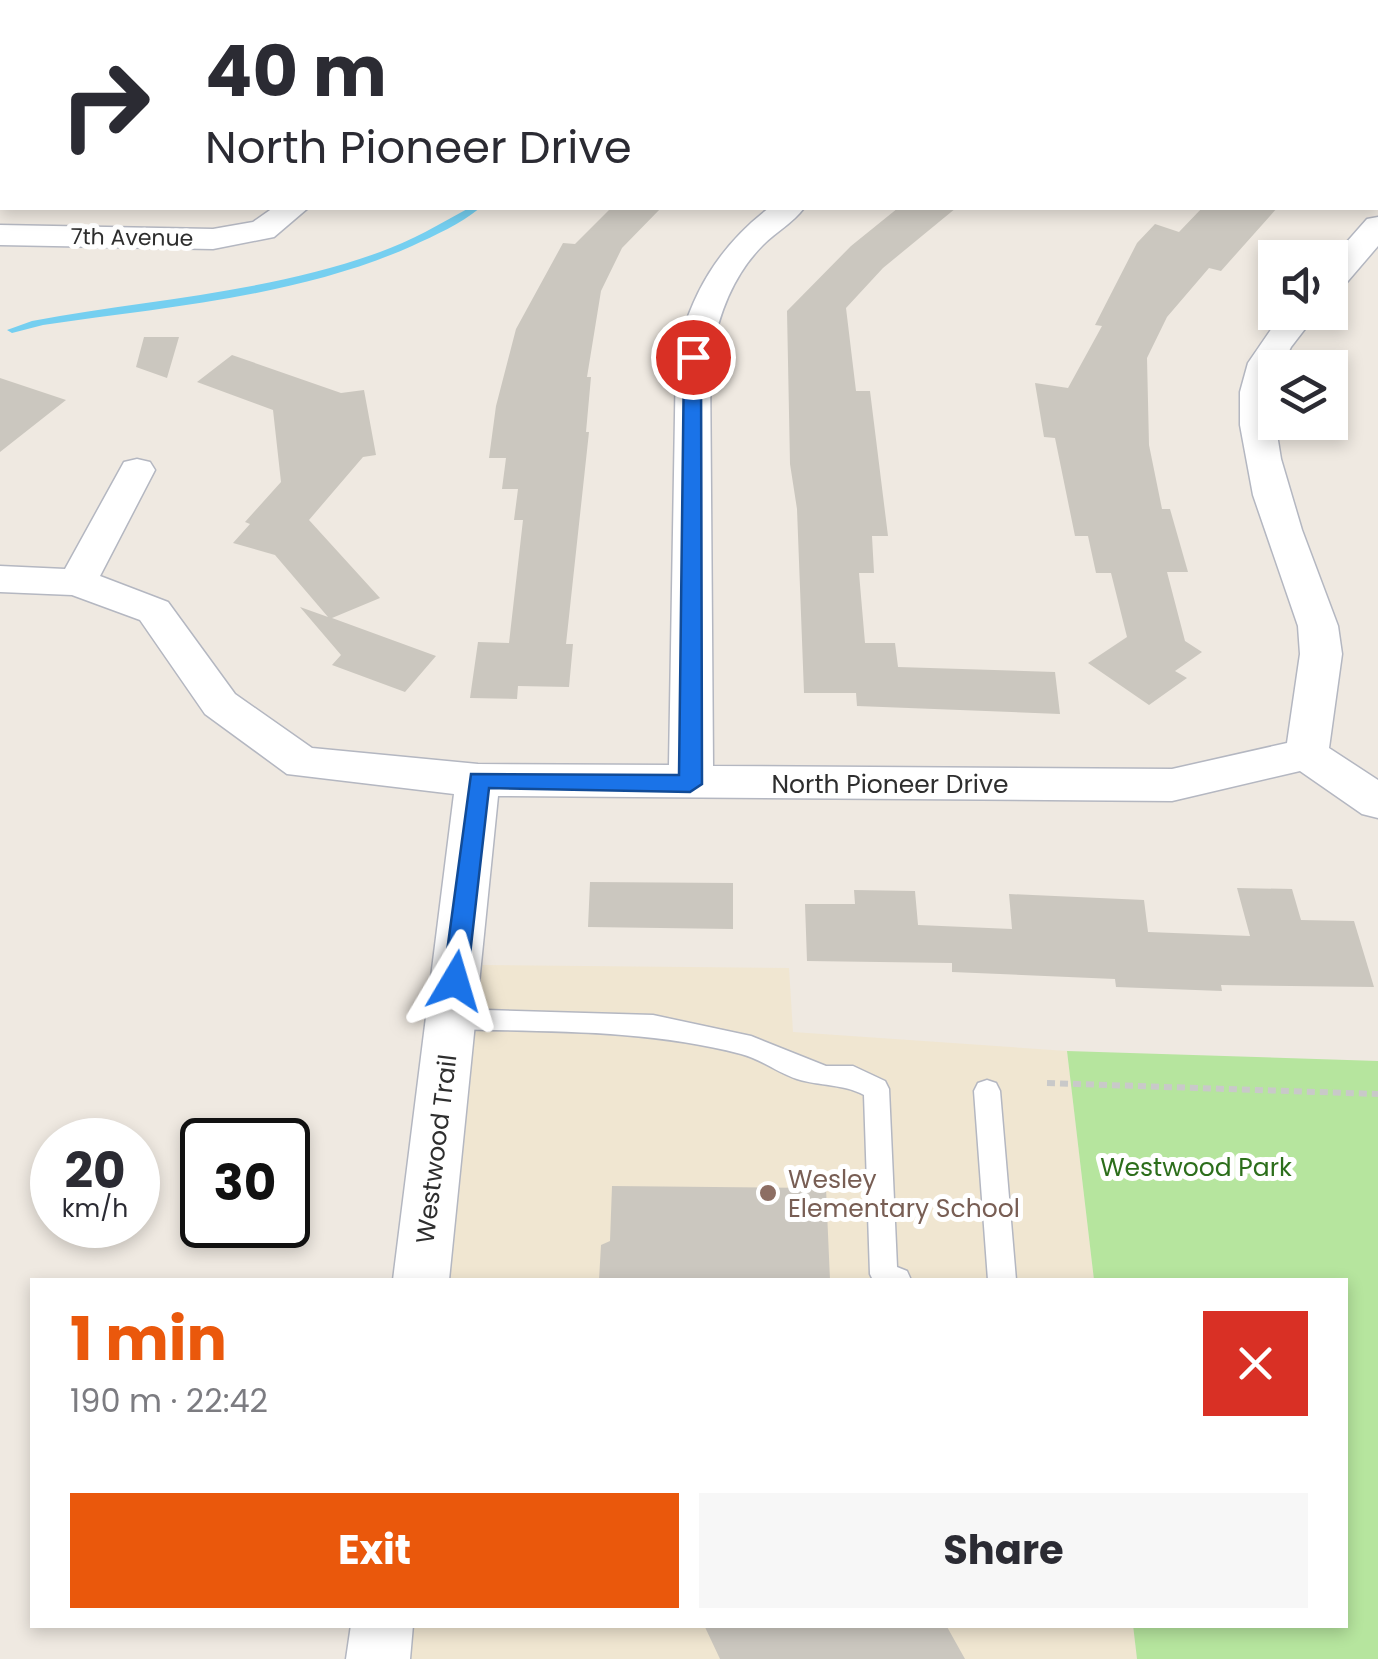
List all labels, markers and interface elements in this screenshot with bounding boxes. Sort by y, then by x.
text: 40 m [205,22,387,121]
icon: right [40,40,170,170]
text: North Pioneer Drive [205,116,632,179]
street label: 7th Avenue [70,221,194,254]
map controls [1258,240,1348,440]
button: sound [1258,240,1348,330]
pin [651,315,736,400]
icon: arrive [666,330,721,385]
button: layers [1258,350,1348,440]
street label: North Pioneer Drive [772,767,1008,802]
position arrow [403,929,507,1033]
street label: Westwood Trail [408,1053,465,1246]
speed limit sign: 30 [180,1118,310,1248]
text: 20 [64,1135,126,1206]
park label: Westwood Park [1100,1150,1292,1185]
place label: Wesley Elementary School [788,1162,1020,1226]
marker: Wesley Elementary School [757,1182,779,1204]
text: km/h [62,1191,128,1226]
text: 1 min [70,1297,227,1381]
button: close [1203,1311,1308,1416]
text: 190 m · 22:42 [70,1378,268,1423]
button: Exit [70,1493,679,1608]
button: Share [699,1493,1308,1608]

